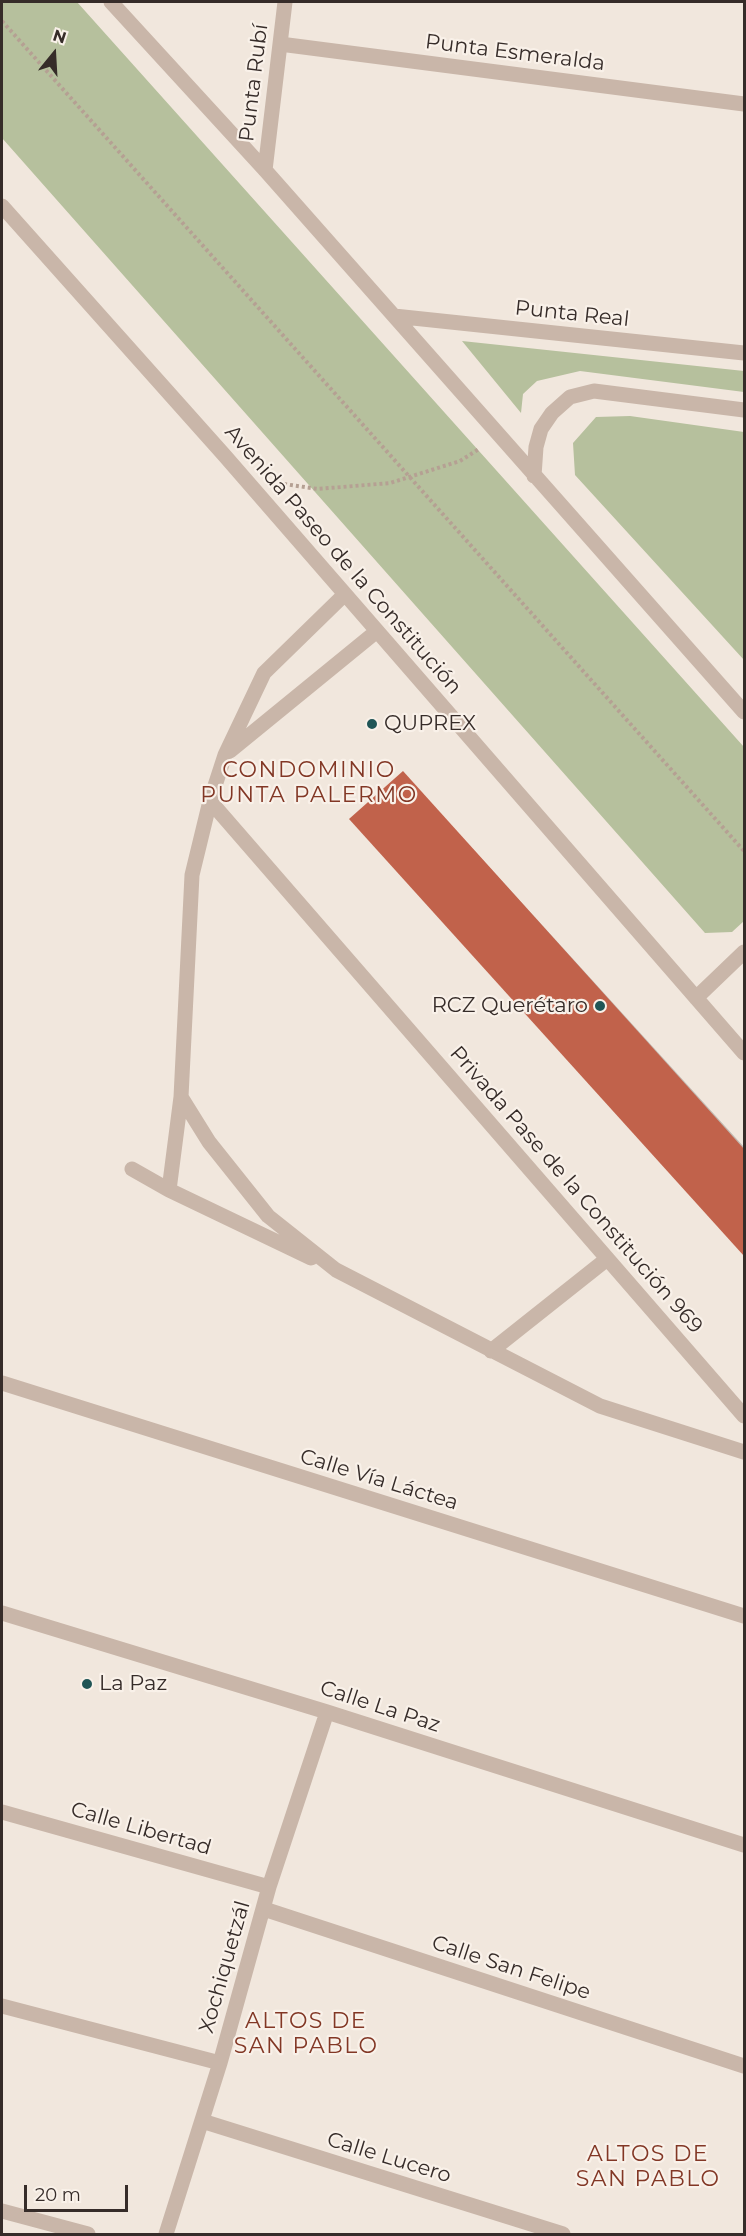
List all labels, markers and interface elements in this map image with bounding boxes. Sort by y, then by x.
street label: Punta Rubí [234,23,274,143]
north arrow [24,24,84,84]
text: N [51,25,69,47]
street label: Punta Esmeralda [424,29,606,77]
street label: Punta Real [514,295,630,333]
street label: Avenida Paseo de la Constitución [219,420,467,700]
place label: QUPREX [384,711,476,737]
marker: QUPREX [365,717,379,731]
district label: CONDOMINIO PUNTA PALERMO [200,758,418,810]
place label: RCZ Querétaro [432,993,588,1019]
marker: RCZ Querétaro [593,999,607,1013]
street label: Privada Pase de la Constitución 969 [444,1041,708,1339]
street label: Calle Vía Láctea [297,1444,461,1516]
place label: La Paz [99,1671,167,1697]
street label: Calle La Paz [317,1676,443,1738]
marker: La Paz [80,1677,94,1691]
street label: Calle Libertad [68,1797,214,1861]
street label: Xochiquetzál [194,1898,256,2036]
street label: Calle San Felipe [428,1930,594,2006]
district label: ALTOS DE SAN PABLO [234,2009,378,2060]
street label: Calle Lucero [324,2127,454,2189]
district label: ALTOS DE SAN PABLO [576,2142,720,2194]
scale bar [27,2173,130,2211]
text: 20 m [35,2184,81,2206]

